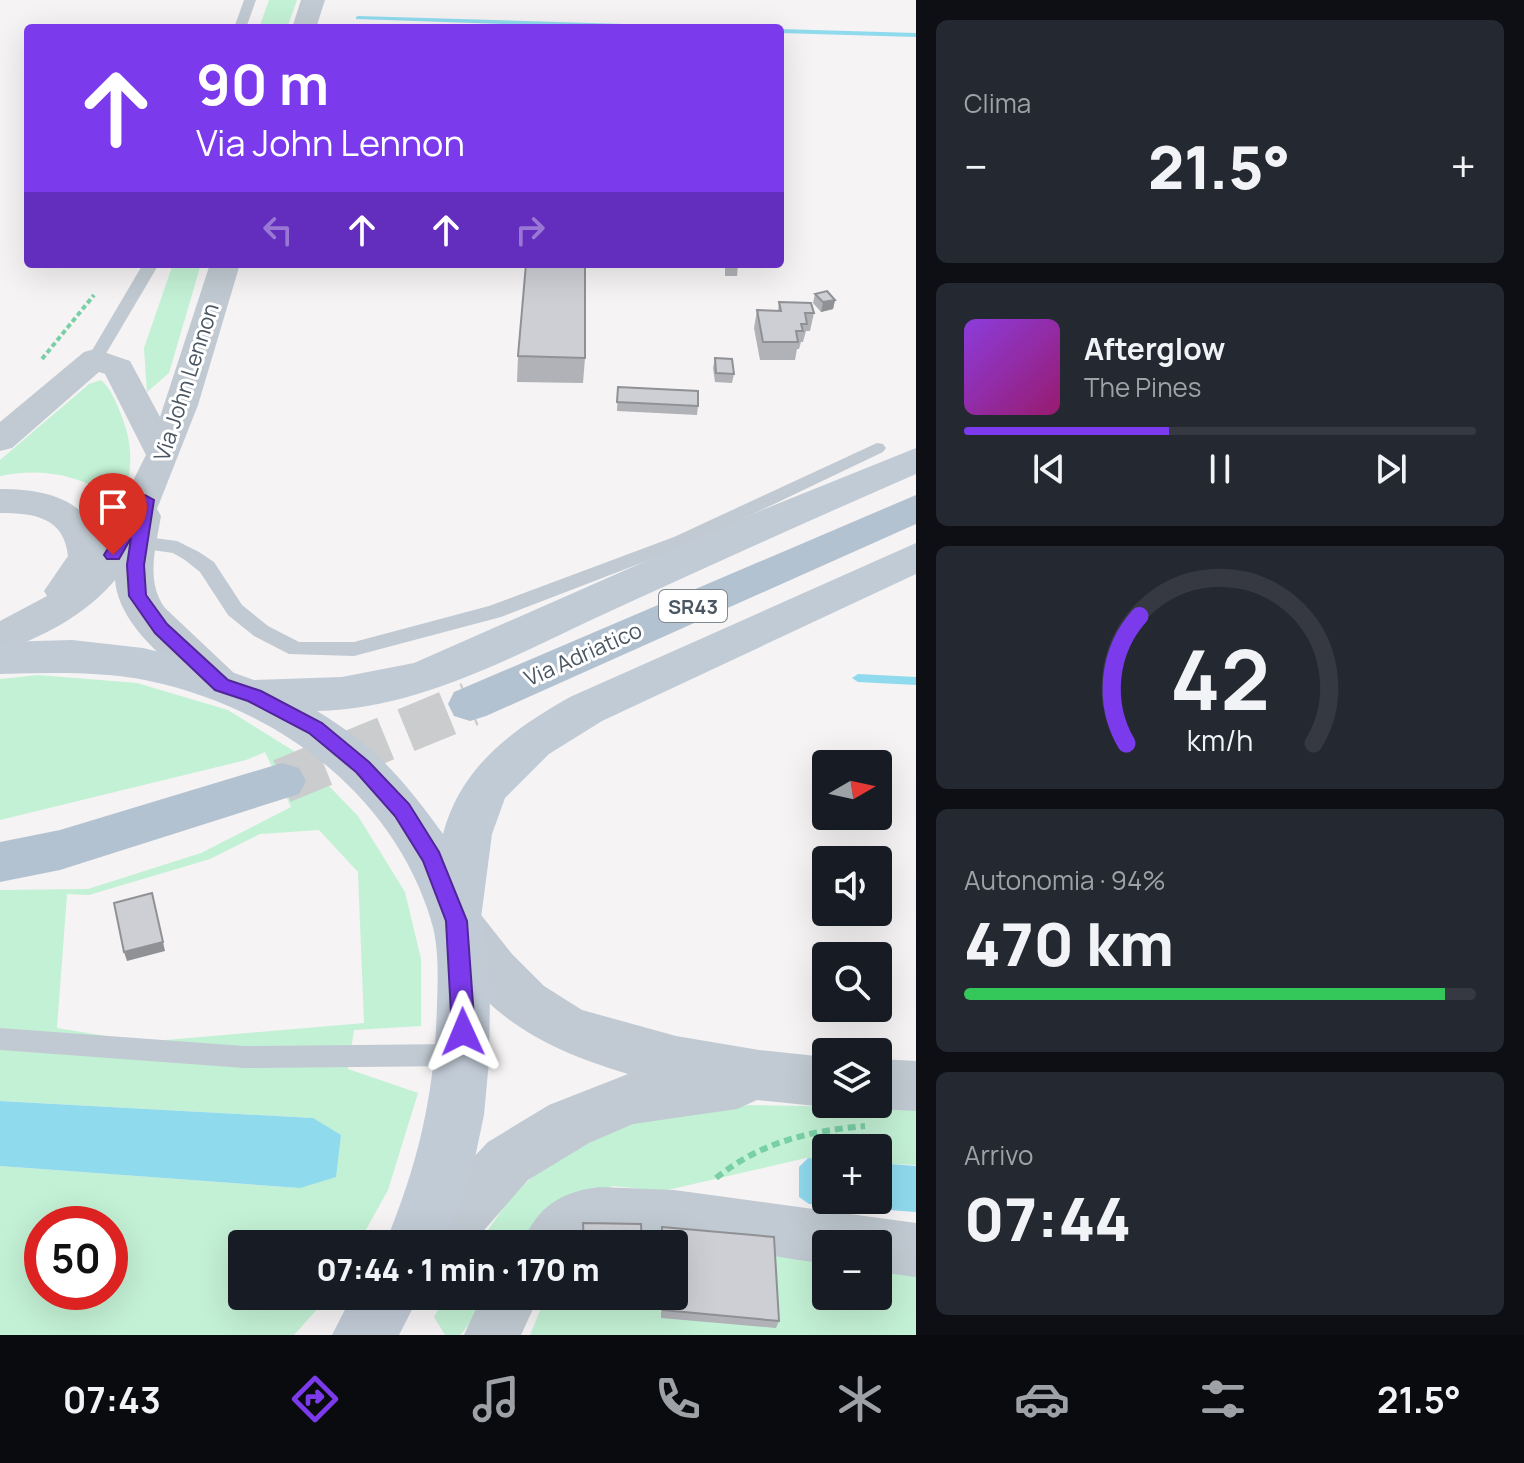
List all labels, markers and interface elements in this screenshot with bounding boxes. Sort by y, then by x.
text: 90 m [196,45,329,122]
icon: ahead [64,56,168,160]
text: Clima [964,85,1031,121]
text: Via John Lennon [196,118,465,167]
text: 21.5° [1148,125,1291,207]
text: − [964,136,988,196]
text: + [1451,136,1476,196]
icon: left [256,208,300,252]
icon: ahead [340,208,384,252]
icon: ahead [424,208,468,252]
icon: right [508,208,552,252]
street label: Via John Lennon [146,299,226,465]
text: Afterglow [1084,328,1225,369]
text: The Pines [1084,369,1201,405]
icon: previous [1027,447,1071,491]
icon: pause [1198,447,1242,491]
icon: next [1369,447,1413,491]
pin [79,473,147,555]
icon: arrive [91,485,135,529]
road number: SR43 [659,590,727,622]
street label: Via Adriatico [519,615,647,693]
text: 42 [1170,620,1270,734]
text: km/h [1187,721,1253,760]
north arrow [812,750,892,830]
map controls [812,750,892,1310]
button: sound [812,846,892,926]
text: Autonomia · 94% [964,862,1166,898]
text: 470 km [964,902,1174,984]
button: search [812,942,892,1022]
position arrow [421,990,505,1074]
button: layers [812,1038,892,1118]
button: + [812,1134,892,1214]
text: Arrivo [964,1137,1033,1173]
text: 07:44 [964,1177,1131,1259]
speed limit sign: 50 [24,1206,128,1310]
button: − [812,1230,892,1310]
text: 07:44 · 1 min · 170 m [316,1249,600,1290]
icon: directions [287,1371,343,1427]
icon: music [468,1371,524,1427]
icon: phone [650,1371,706,1427]
icon: climate [832,1371,888,1427]
icon: car [1014,1371,1070,1427]
icon: filters [1195,1371,1251,1427]
text: 07:43 [63,1375,161,1424]
text: 21.5° [1377,1375,1461,1424]

